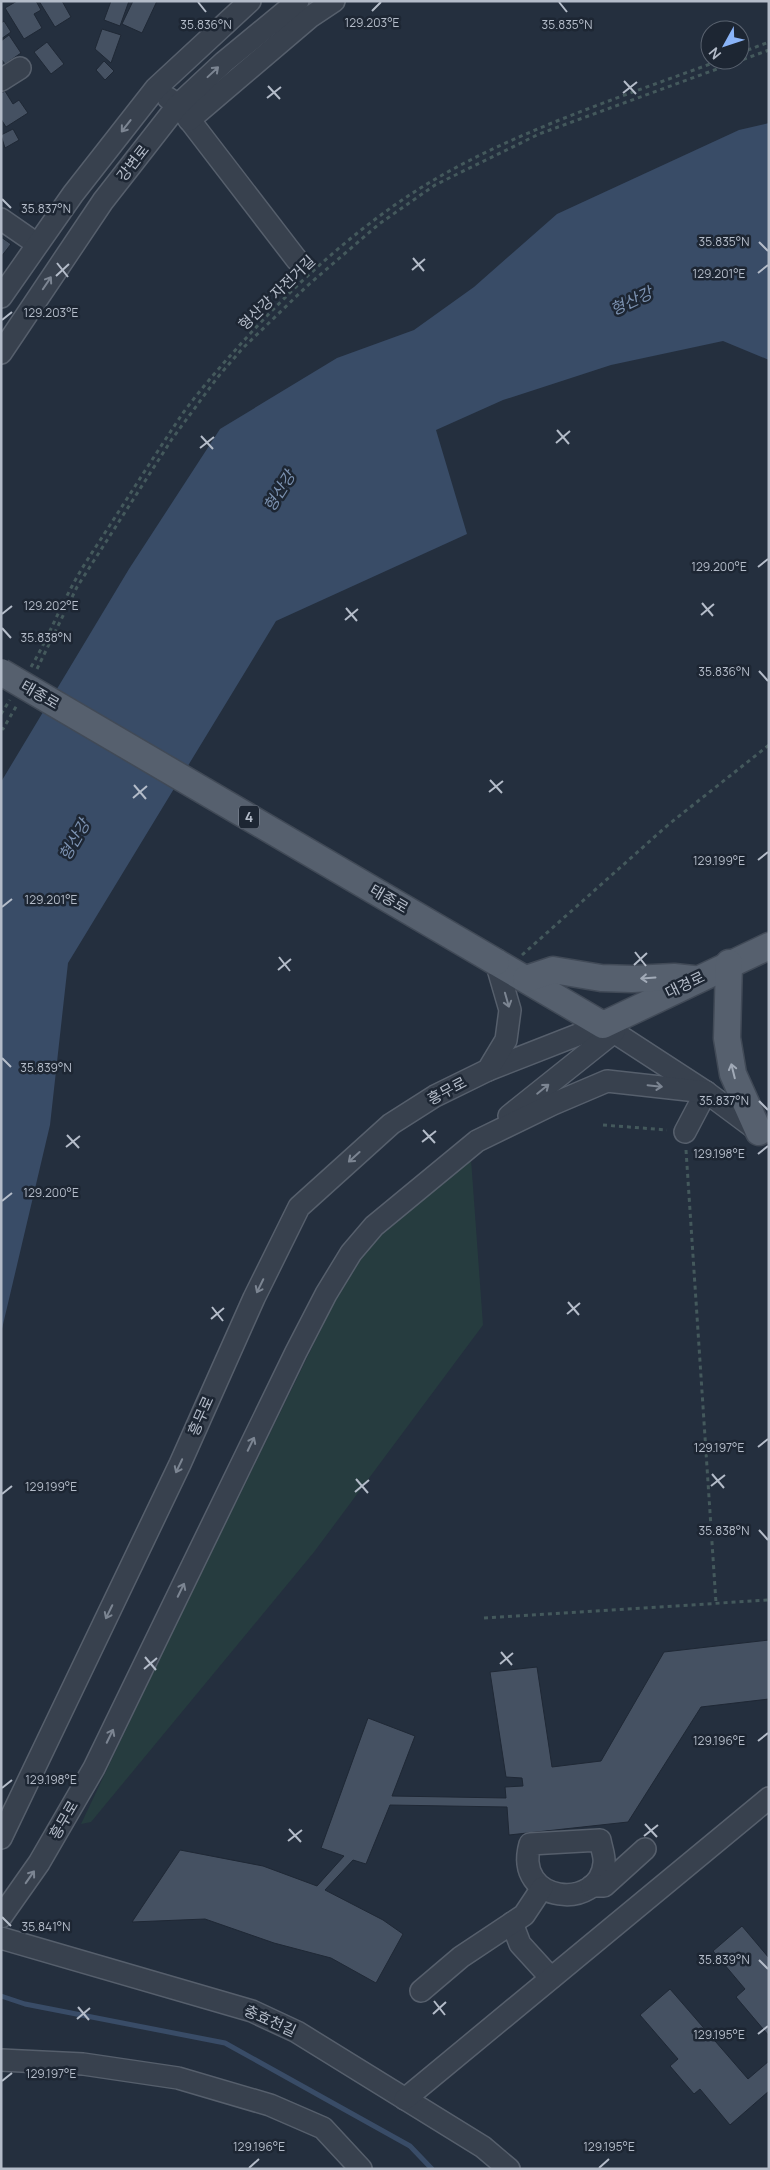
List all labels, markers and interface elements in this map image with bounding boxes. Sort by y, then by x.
text: 129.203°E [345,14,400,31]
text: 35.836°N [180,16,232,33]
text: 35.835°N [542,16,592,33]
north arrow [700,20,750,70]
text: N [704,44,725,64]
one-way arrow [207,66,220,78]
one-way arrow [121,120,132,133]
street label: 강변로 [112,140,154,185]
text: 35.837°N [21,200,71,217]
text: 35.835°N [699,233,749,250]
street label: 형산강 자전거길 [234,250,320,335]
text: 129.201°E [693,265,746,282]
one-way arrow [43,277,53,291]
water label: 형산강 [606,281,658,320]
text: 129.203°E [24,304,79,321]
water label: 형산강 [258,465,301,516]
text: 129.200°E [691,558,747,575]
text: 129.202°E [23,597,79,614]
text: 35.838°N [21,629,71,646]
text: 35.836°N [698,663,750,680]
street label: 태종로 [17,675,63,714]
road number: 4 [239,806,259,829]
water label: 형산강 [53,813,96,865]
text: 129.199°E [693,852,745,869]
street label: 태종로 [366,879,412,918]
text: 129.201°E [25,891,78,908]
street label: 대경로 [662,966,708,1003]
one-way arrow [640,974,656,983]
one-way arrow [503,992,512,1008]
text: 35.839°N [20,1059,72,1076]
one-way arrow [728,1064,738,1080]
street label: 흥무로 [424,1072,470,1110]
one-way arrow [647,1081,663,1091]
one-way arrow [536,1083,549,1094]
text: 35.837°N [699,1092,749,1109]
text: 129.198°E [693,1145,745,1162]
one-way arrow [348,1151,361,1163]
text: 129.200°E [23,1184,79,1201]
one-way arrow [255,1278,265,1293]
street label: 흥무로 [183,1393,219,1439]
one-way arrow [247,1436,257,1451]
text: 129.197°E [694,1439,744,1456]
one-way arrow [174,1458,184,1473]
text: 129.199°E [25,1478,77,1495]
text: 35.838°N [699,1522,749,1539]
one-way arrow [176,1583,186,1598]
one-way arrow [104,1604,113,1619]
one-way arrow [105,1729,115,1744]
text: 129.196°E [693,1732,745,1749]
text: 129.198°E [25,1771,77,1788]
street label: 흥무로 [44,1797,83,1843]
one-way arrow [24,1871,35,1884]
text: 35.841°N [22,1918,70,1935]
text: 35.839°N [698,1951,750,1968]
street label: 충효천길 [241,2000,300,2041]
text: 129.195°E [693,2026,745,2043]
text: 129.197°E [26,2065,76,2082]
text: 129.196°E [233,2138,285,2155]
text: 129.195°E [583,2138,635,2155]

